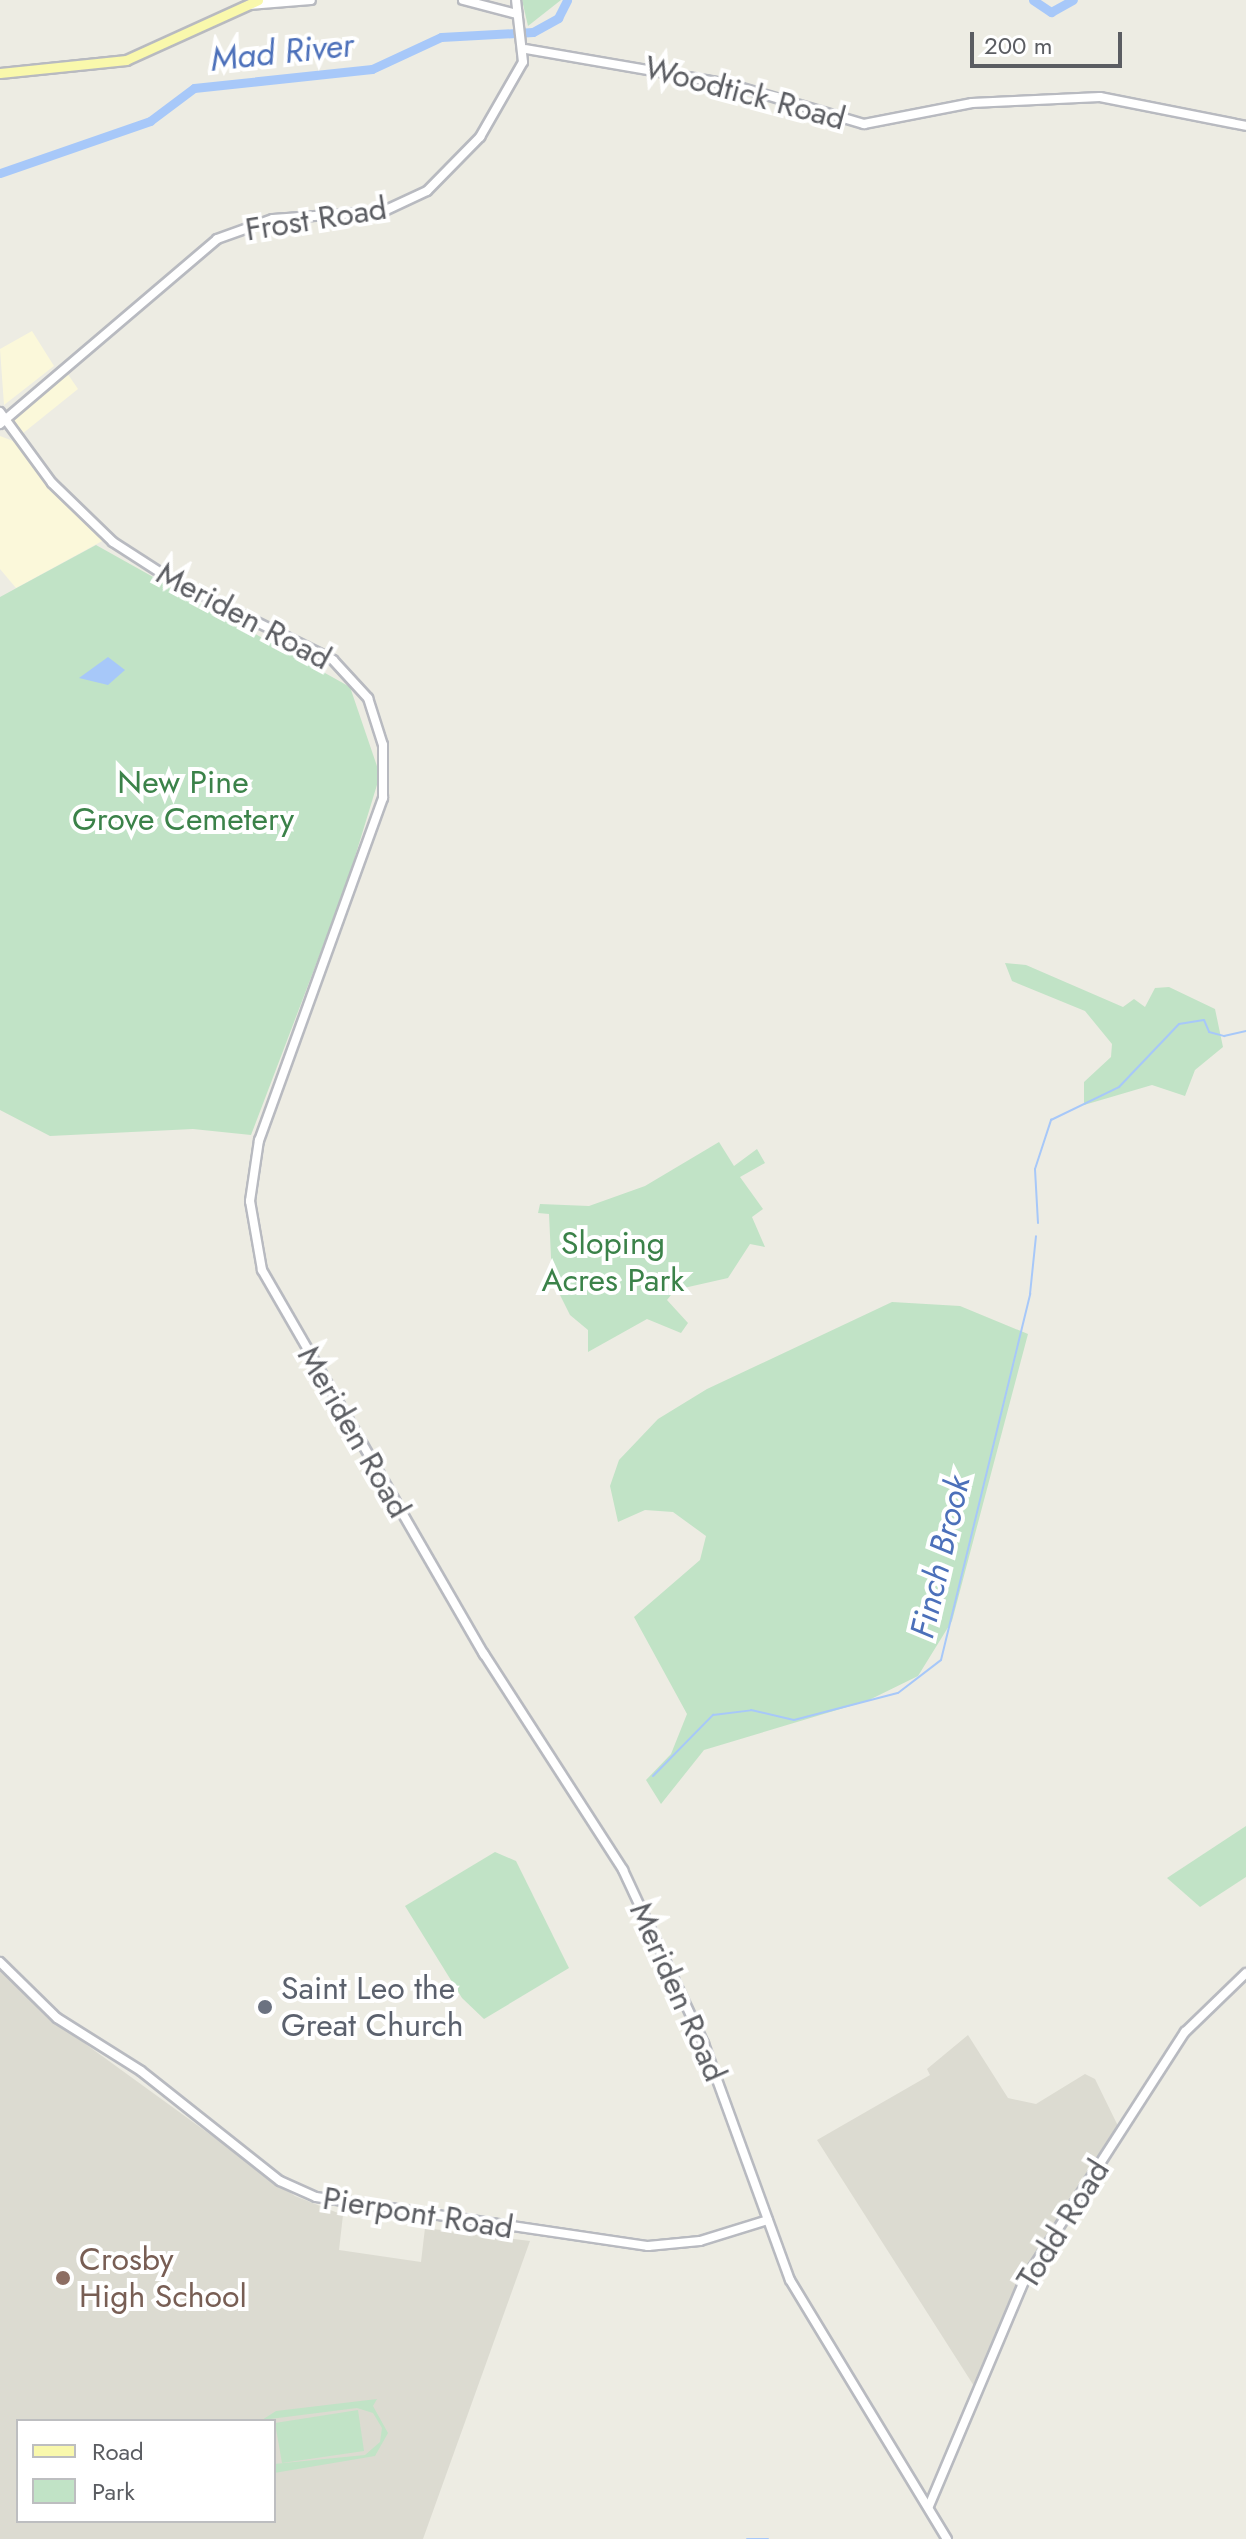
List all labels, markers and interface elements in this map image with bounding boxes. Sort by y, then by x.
scale bar [974,16,1126,66]
water label: Mad River [208,24,356,80]
text: 200 m [984,28,1052,63]
street label: Woodtick Road [640,48,850,138]
street label: Frost Road [243,189,389,249]
street label: Meriden Road [150,554,338,678]
park label: New Pine Grove Cemetery [72,764,294,839]
park label: Sloping Acres Park [542,1225,684,1300]
street label: Meriden Road [289,1339,419,1525]
water label: Finch Brook [902,1472,978,1642]
street label: Meriden Road [621,1897,735,2087]
place label: Saint Leo the Great Church [281,1970,464,2045]
marker: Saint Leo the Great Church [256,1998,274,2016]
street label: Todd Road [1008,2153,1118,2295]
street label: Pierpont Road [320,2179,516,2247]
place label: Crosby High School [79,2241,247,2316]
marker: Crosby High School [54,2269,72,2287]
legend [16,2419,276,2523]
text: Road [92,2434,144,2469]
text: Park [92,2474,135,2509]

